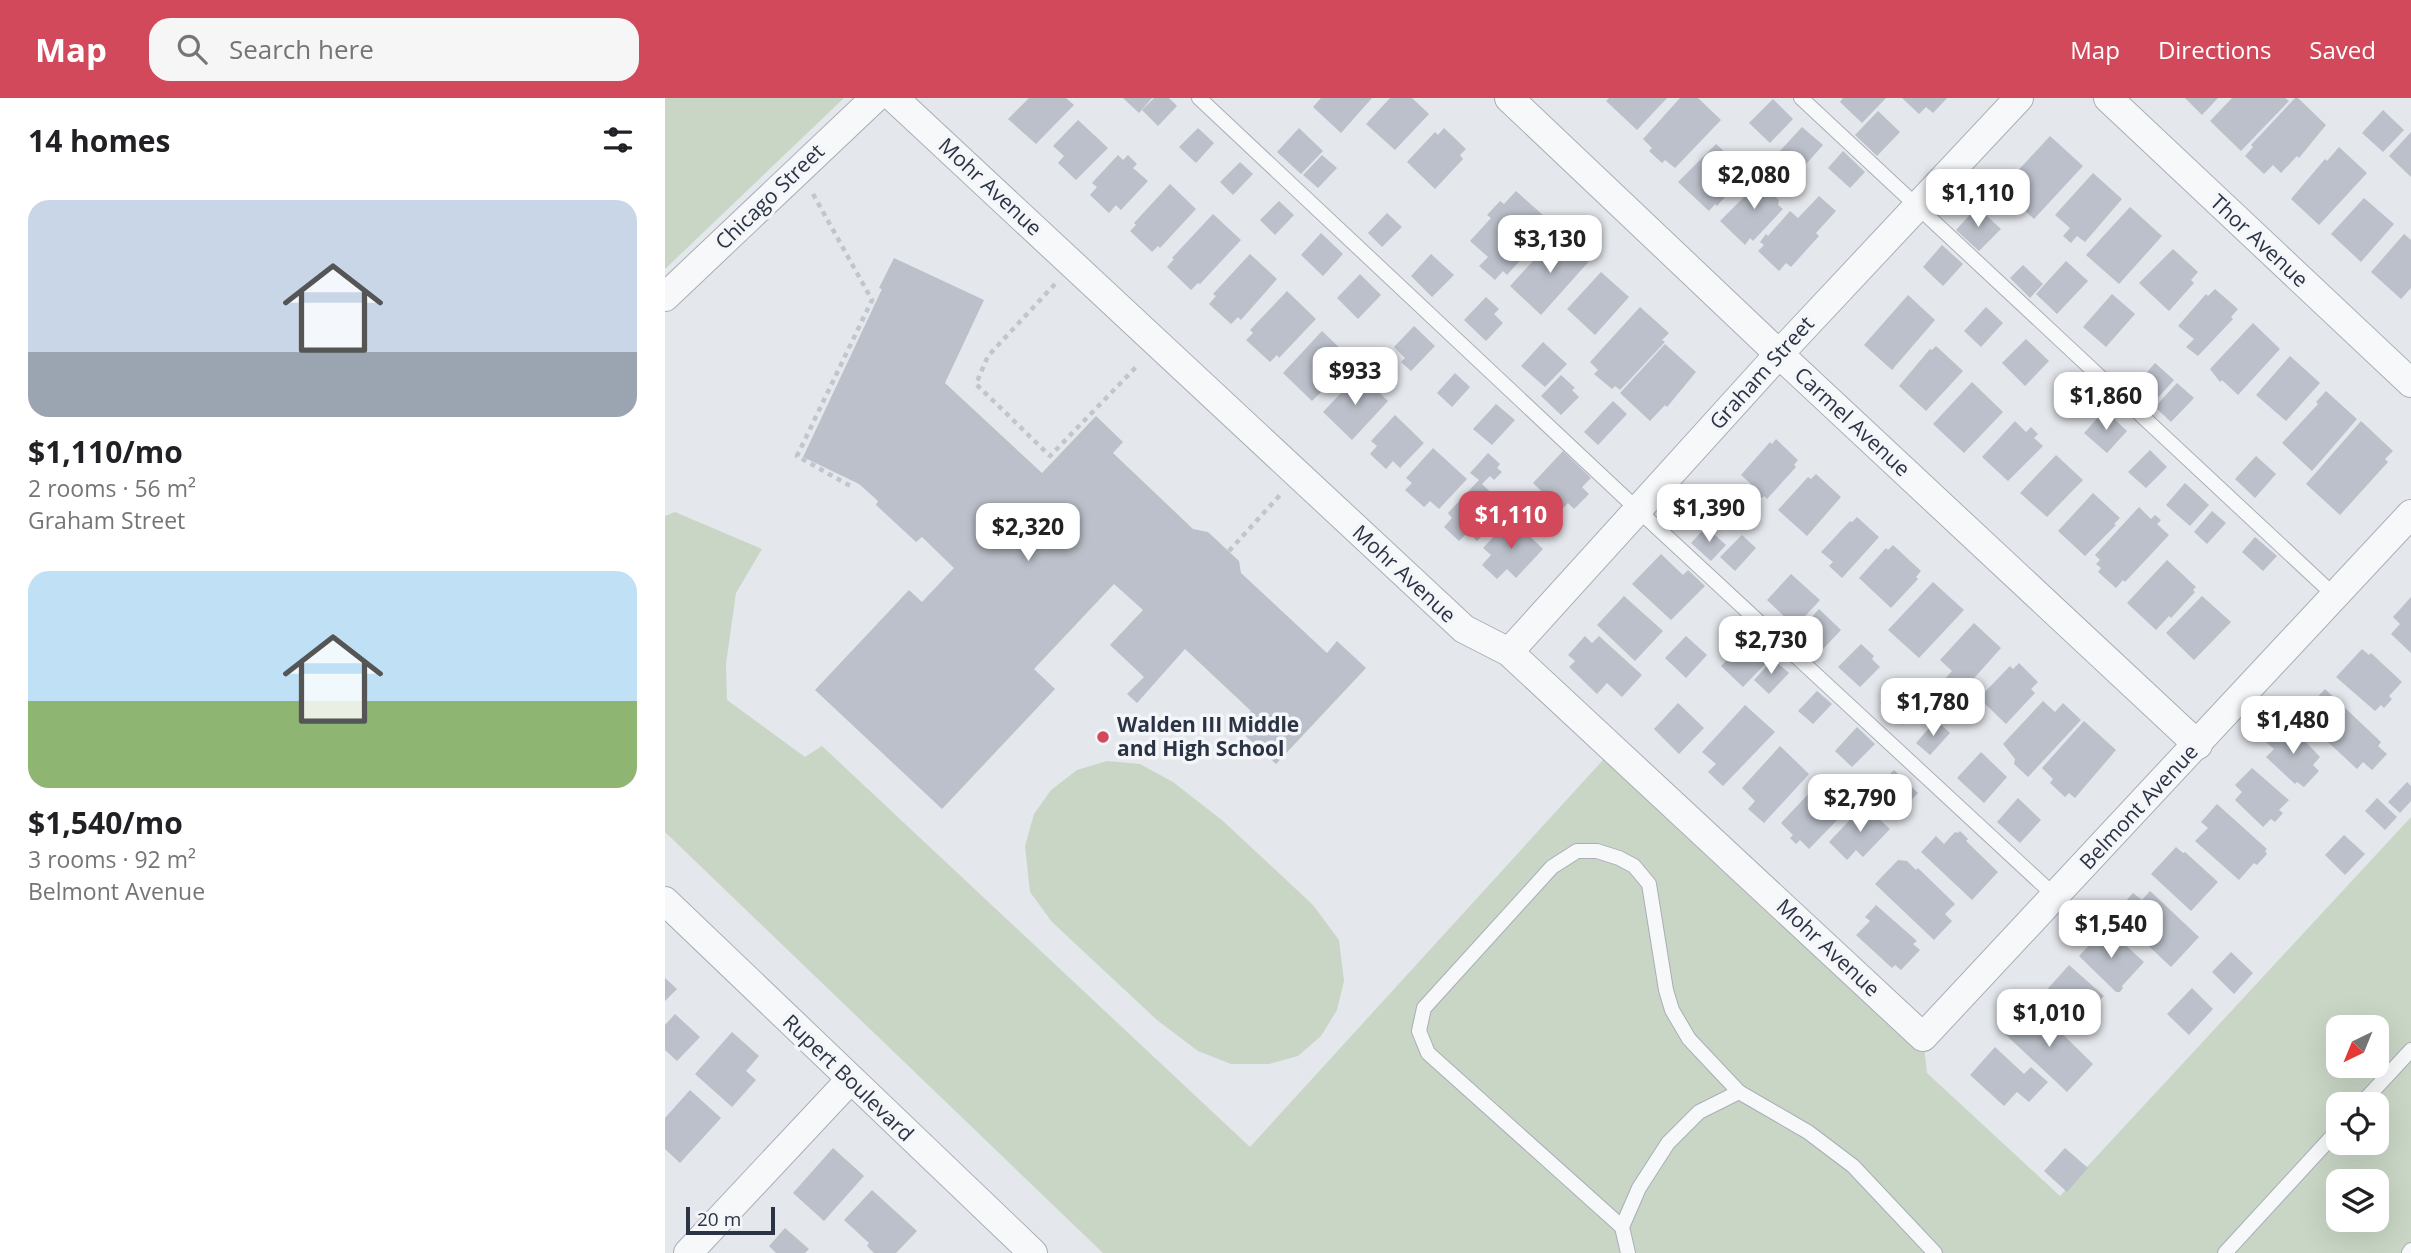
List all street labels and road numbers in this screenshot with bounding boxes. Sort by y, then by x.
street label: Mohr Avenue [933,131,1048,241]
street label: Chicago Street [709,137,830,255]
street label: Thor Avenue [2205,188,2315,293]
street label: Graham Street [1703,310,1820,435]
street label: Carmel Avenue [1789,360,1917,482]
street label: Mohr Avenue [1347,518,1462,628]
street label: Belmont Avenue [2073,738,2204,875]
street label: Mohr Avenue [1771,892,1886,1002]
street label: Rupert Boulevard [777,1008,920,1147]

